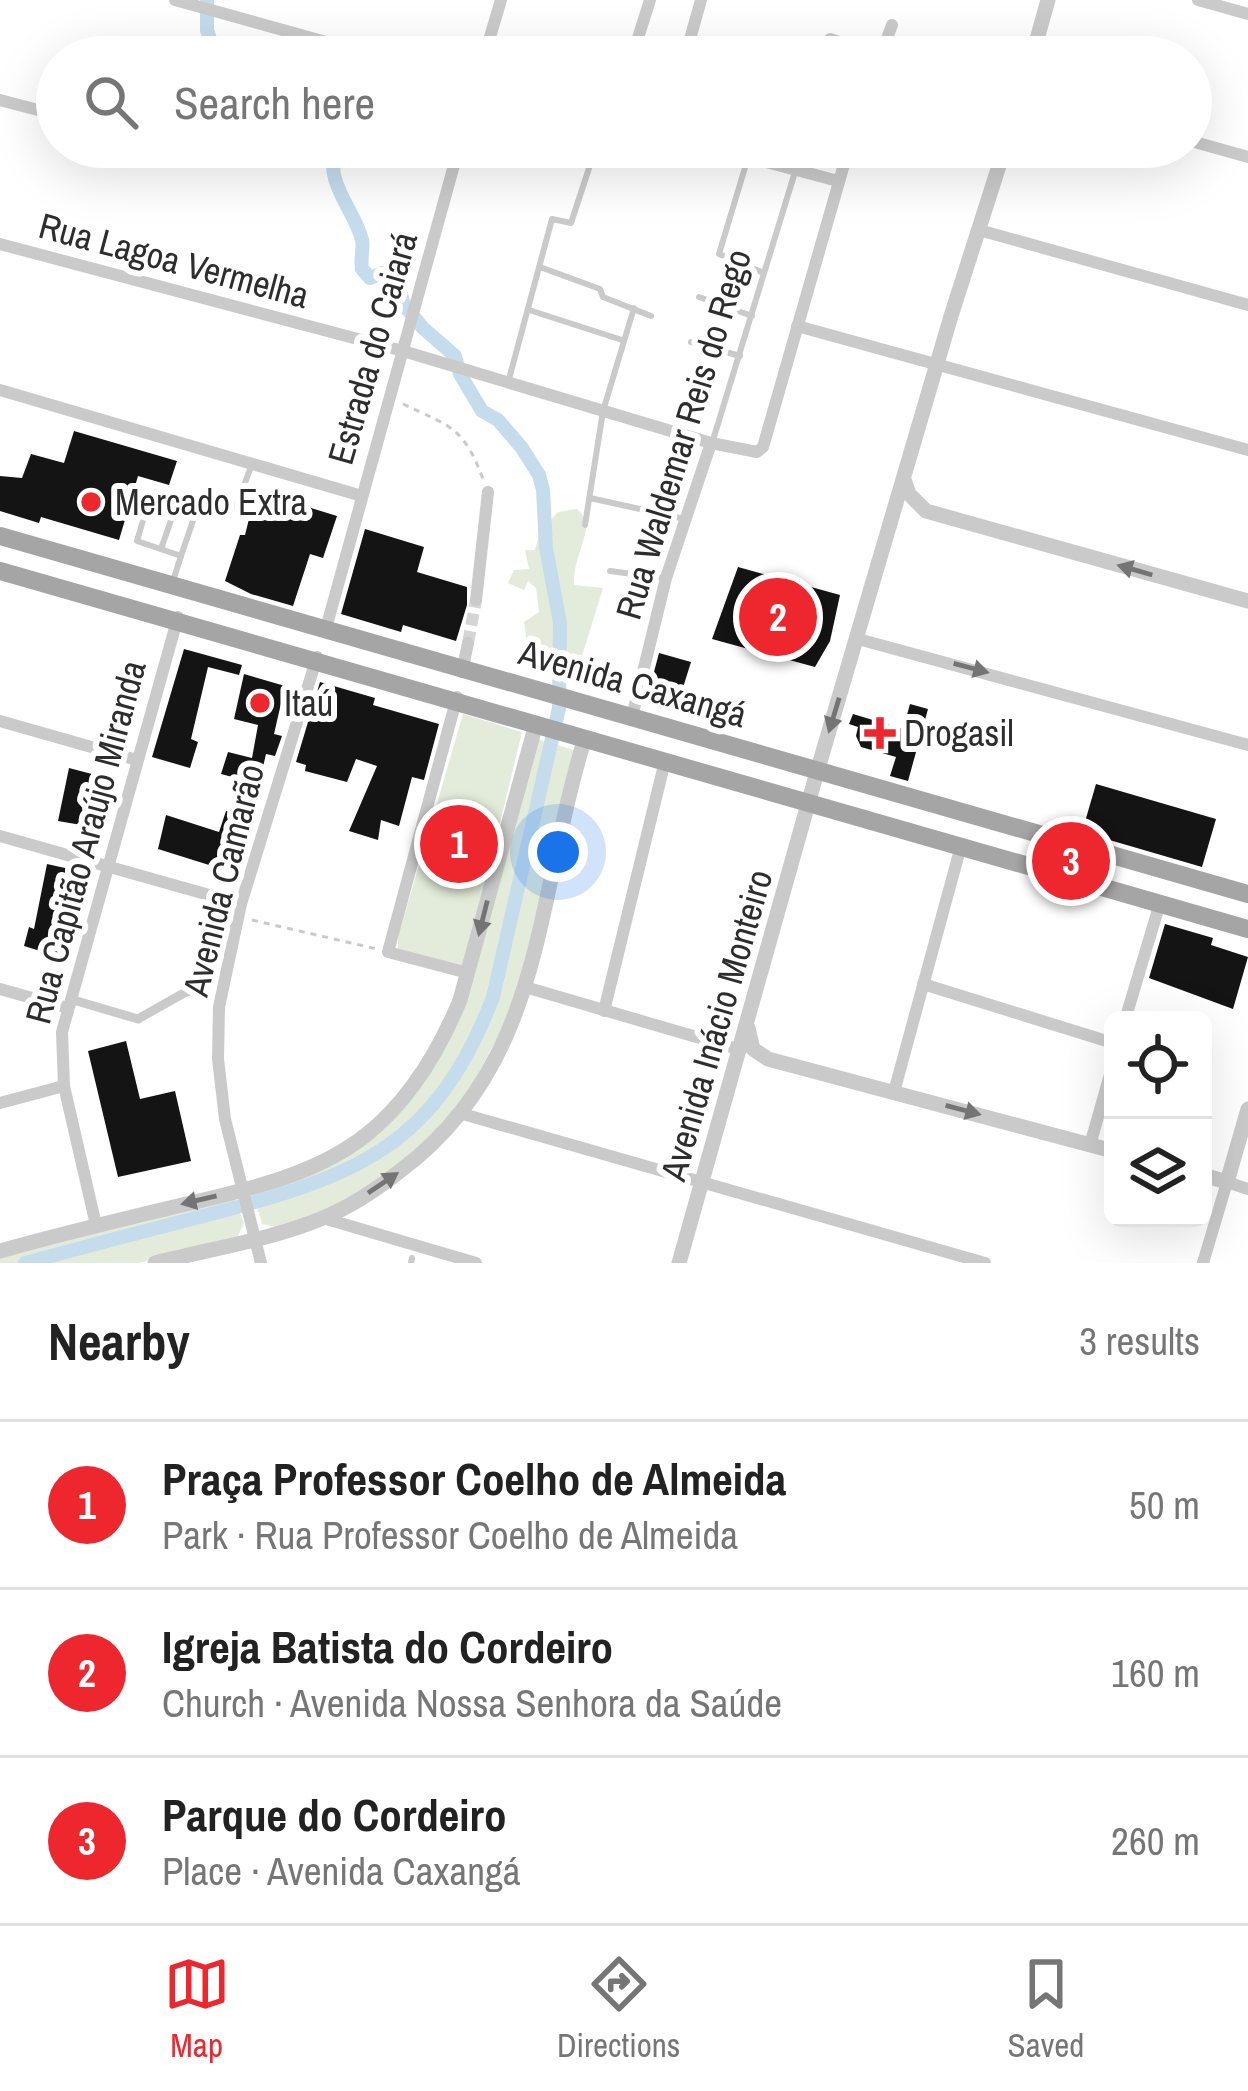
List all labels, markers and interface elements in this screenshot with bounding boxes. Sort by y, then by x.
search box [36,36,1212,168]
icon: search [78,69,144,135]
text: Search here [174,72,375,133]
street label: Rua Lagoa Vermelha [34,201,314,319]
street label: Estrada do Caiará [316,226,428,470]
street label: Rua Waldemar Reis do Rego [604,243,762,625]
place label: Mercado Extra [115,478,307,526]
marker: Mercado Extra [78,489,104,515]
one-way arrow [1117,559,1154,578]
pin: 2 [739,572,817,662]
street label: Avenida Caxangá [513,627,752,738]
street label: Rua Capitão Araújo Miranda [13,655,157,1029]
one-way arrow [953,659,990,678]
place label: Itaú [284,679,333,727]
marker: Itaú [247,690,273,716]
one-way arrow [824,697,842,734]
place label: Drogasil [904,709,1014,757]
marker: Drogasil [867,720,893,746]
street label: Avenida Camarão [171,759,275,1002]
pin: 1 [420,799,498,889]
pin: 3 [1032,816,1110,906]
your location [528,822,588,882]
street label: Avenida Inácio Monteiro [648,864,783,1187]
one-way arrow [473,900,492,937]
map controls [1104,1011,1212,1227]
button: locate [1104,1011,1212,1119]
one-way arrow [944,1102,981,1121]
button: layers [1104,1119,1212,1227]
one-way arrow [366,1172,399,1195]
one-way arrow [181,1191,218,1210]
text: Nearby [48,1307,190,1376]
text: 3 results [1079,1315,1200,1367]
text: Praça Professor Coelho de Almeida [162,1448,786,1509]
text: 1 [78,1479,96,1531]
text: 50 m [1129,1479,1200,1531]
text: Park · Rua Professor Coelho de Almeida [162,1509,738,1561]
text: Igreja Batista do Cordeiro [162,1616,613,1677]
text: 2 [78,1647,96,1699]
text: 160 m [1111,1647,1200,1699]
text: Church · Avenida Nossa Senhora da Saúde [162,1677,782,1729]
text: Parque do Cordeiro [162,1784,506,1845]
text: 3 [78,1815,96,1867]
text: 260 m [1111,1815,1200,1867]
text: Place · Avenida Caxangá [162,1845,521,1897]
tab: Map [164,1951,230,2067]
tab: Directions [557,1951,680,2067]
tab: Saved [1008,1951,1084,2067]

